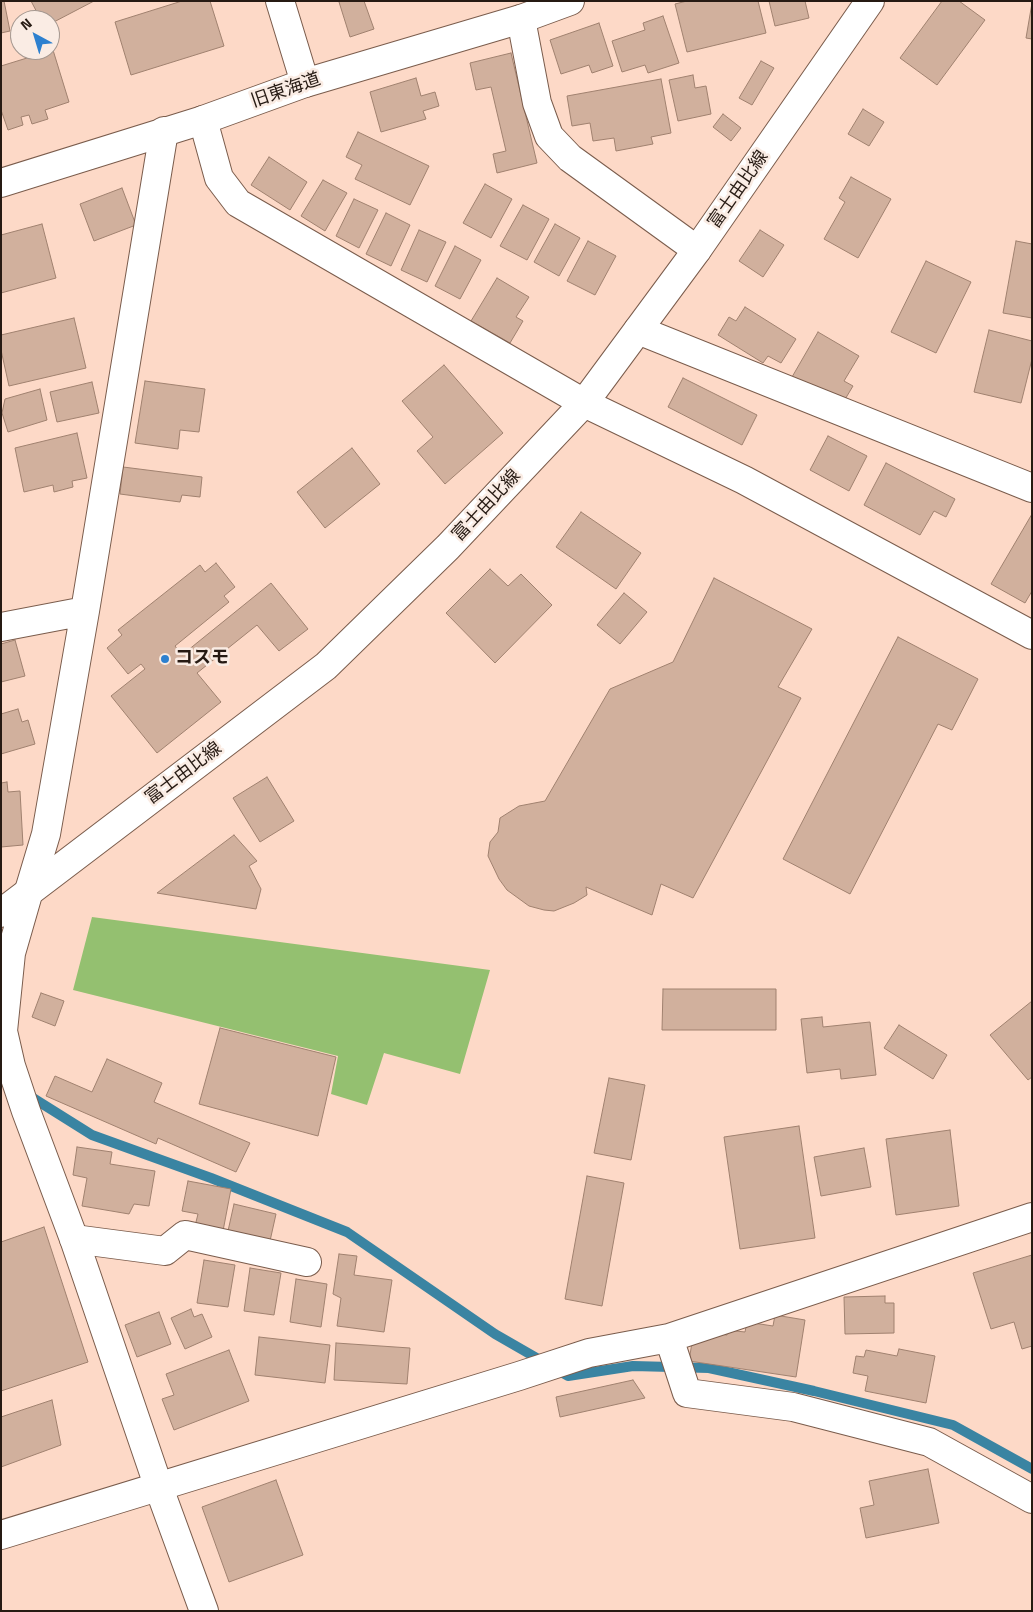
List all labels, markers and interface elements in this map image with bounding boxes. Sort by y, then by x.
north arrow [10,10,60,60]
text: N [15,13,36,35]
street label: 旧東海道 [248,69,324,113]
street label: 富士由比線 [704,147,774,233]
street label: 富士由比線 [448,466,526,546]
place label: コスモ [175,648,229,670]
marker: コスモ [159,653,171,665]
street label: 富士由比線 [142,738,226,810]

